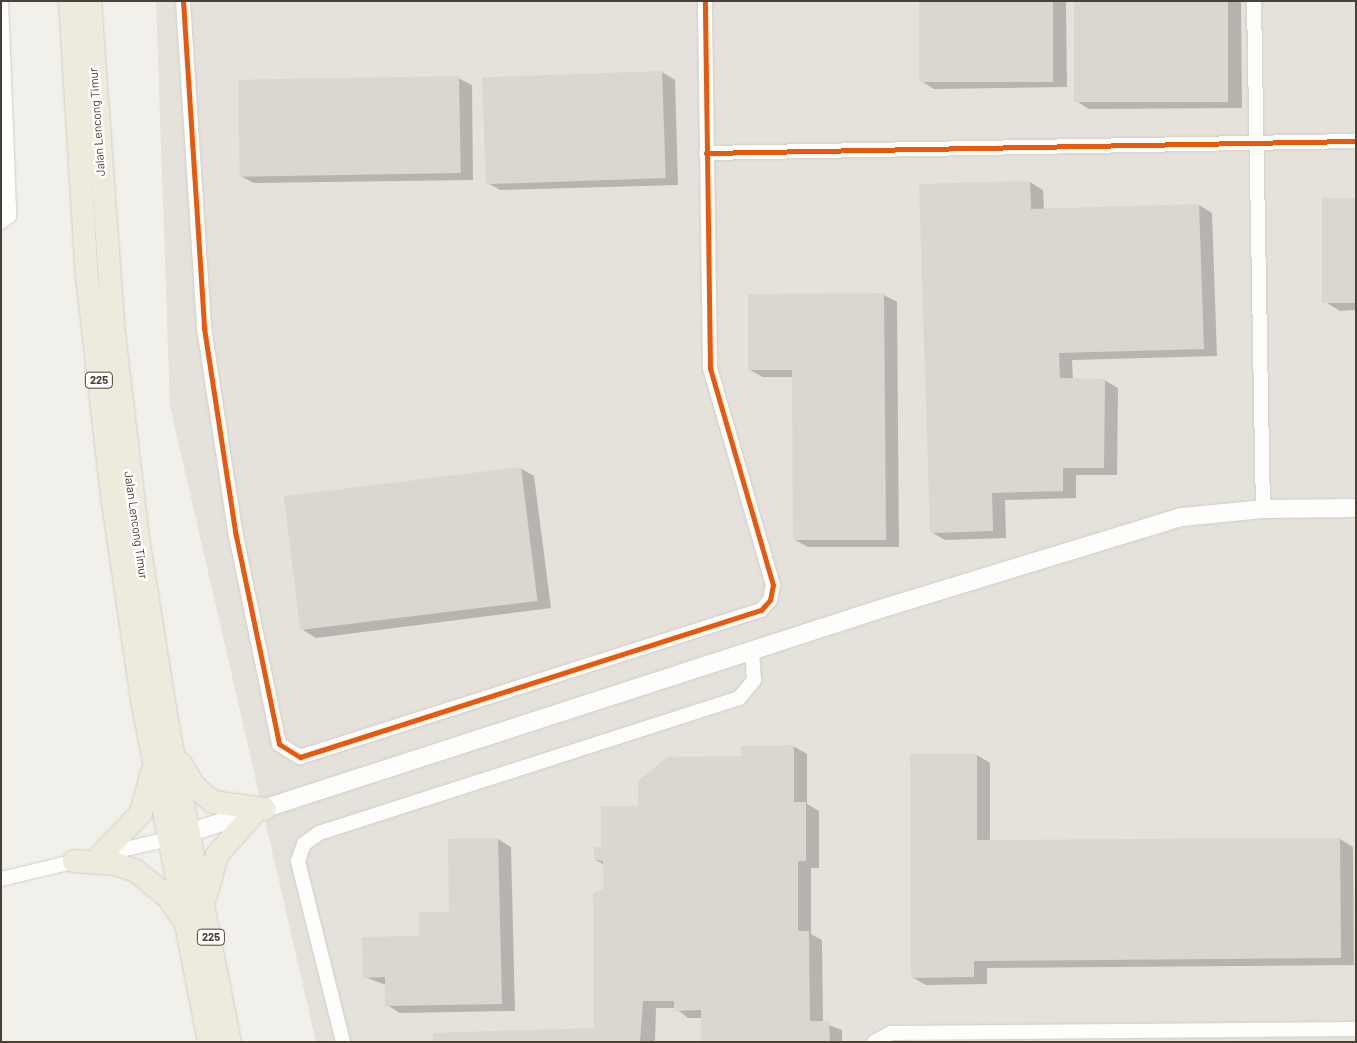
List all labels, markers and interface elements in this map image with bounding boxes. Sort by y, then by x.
street label: Jalan Lencong Timur [86,67,108,177]
road number: 225 [84,372,114,388]
street label: Jalan Lencong Timur [121,470,151,580]
road number: 225 [196,929,226,946]

